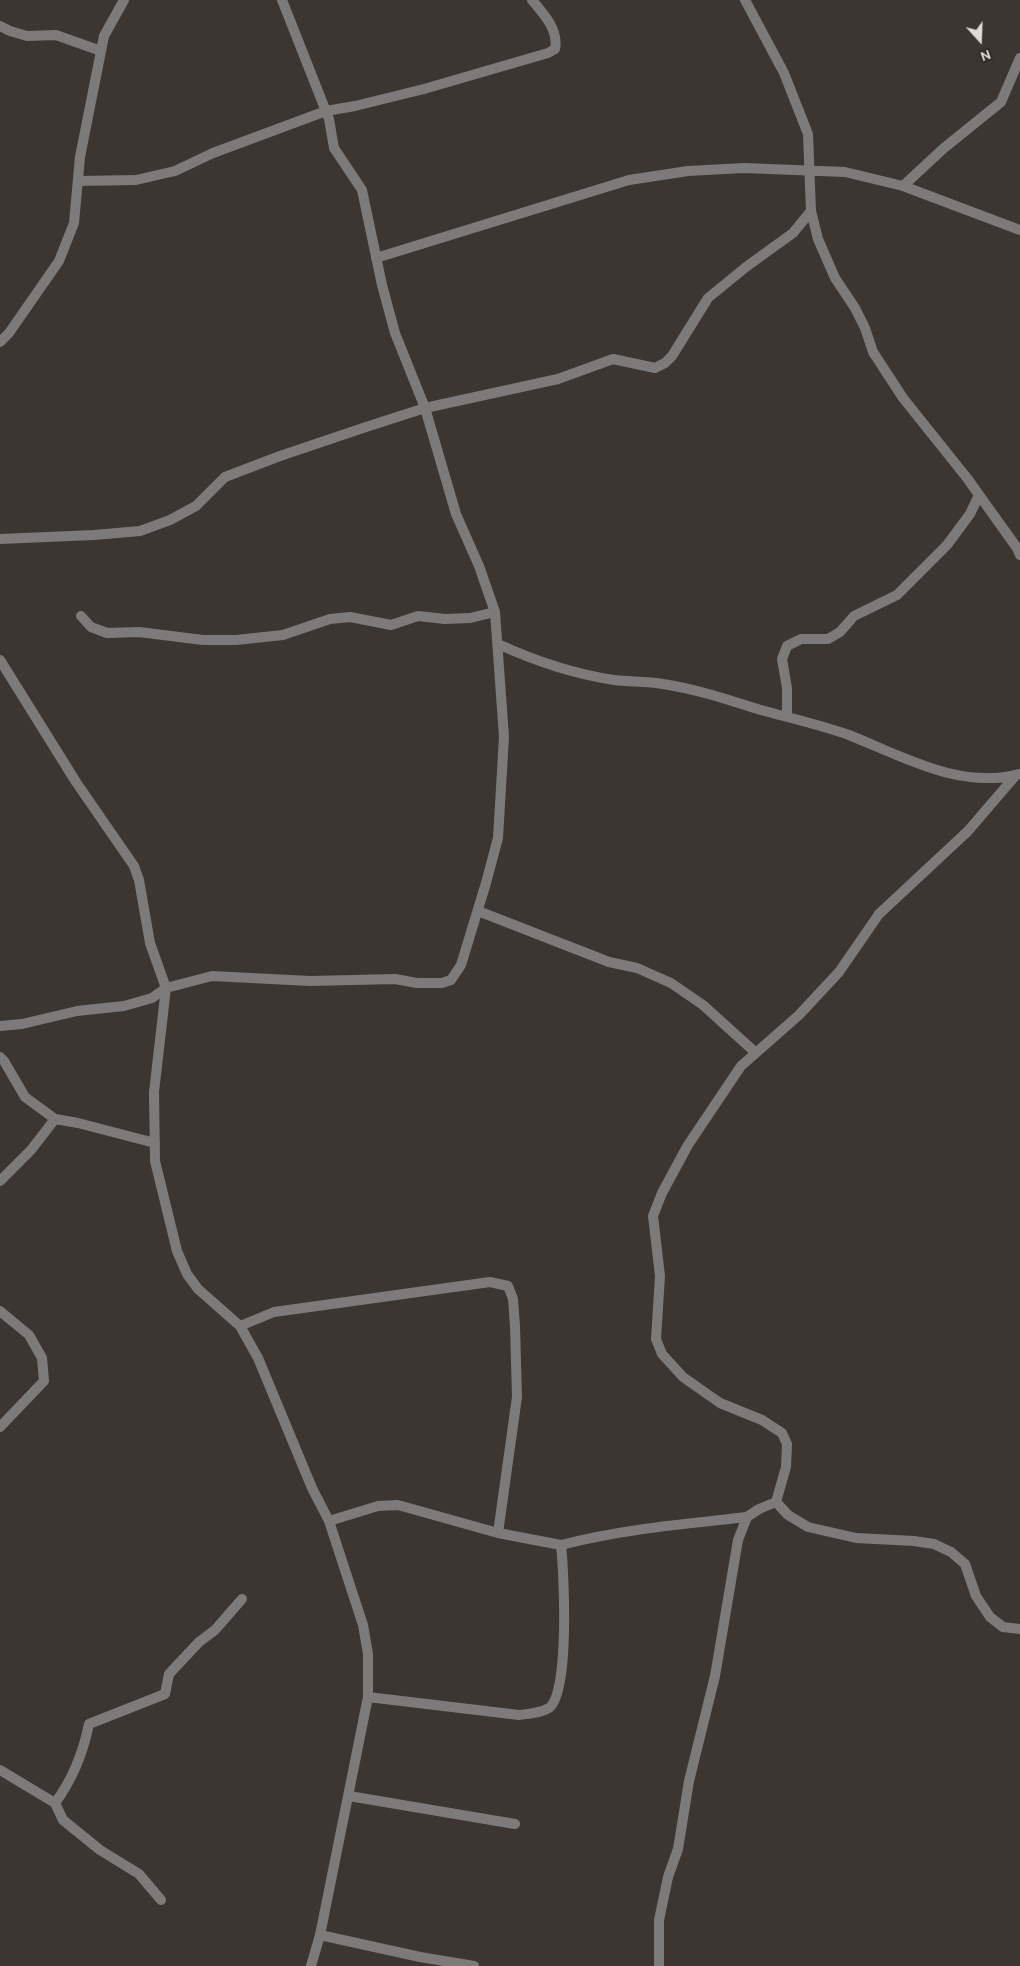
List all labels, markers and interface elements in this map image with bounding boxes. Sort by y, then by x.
north arrow [955,15,1005,65]
text: N [978,45,993,64]

